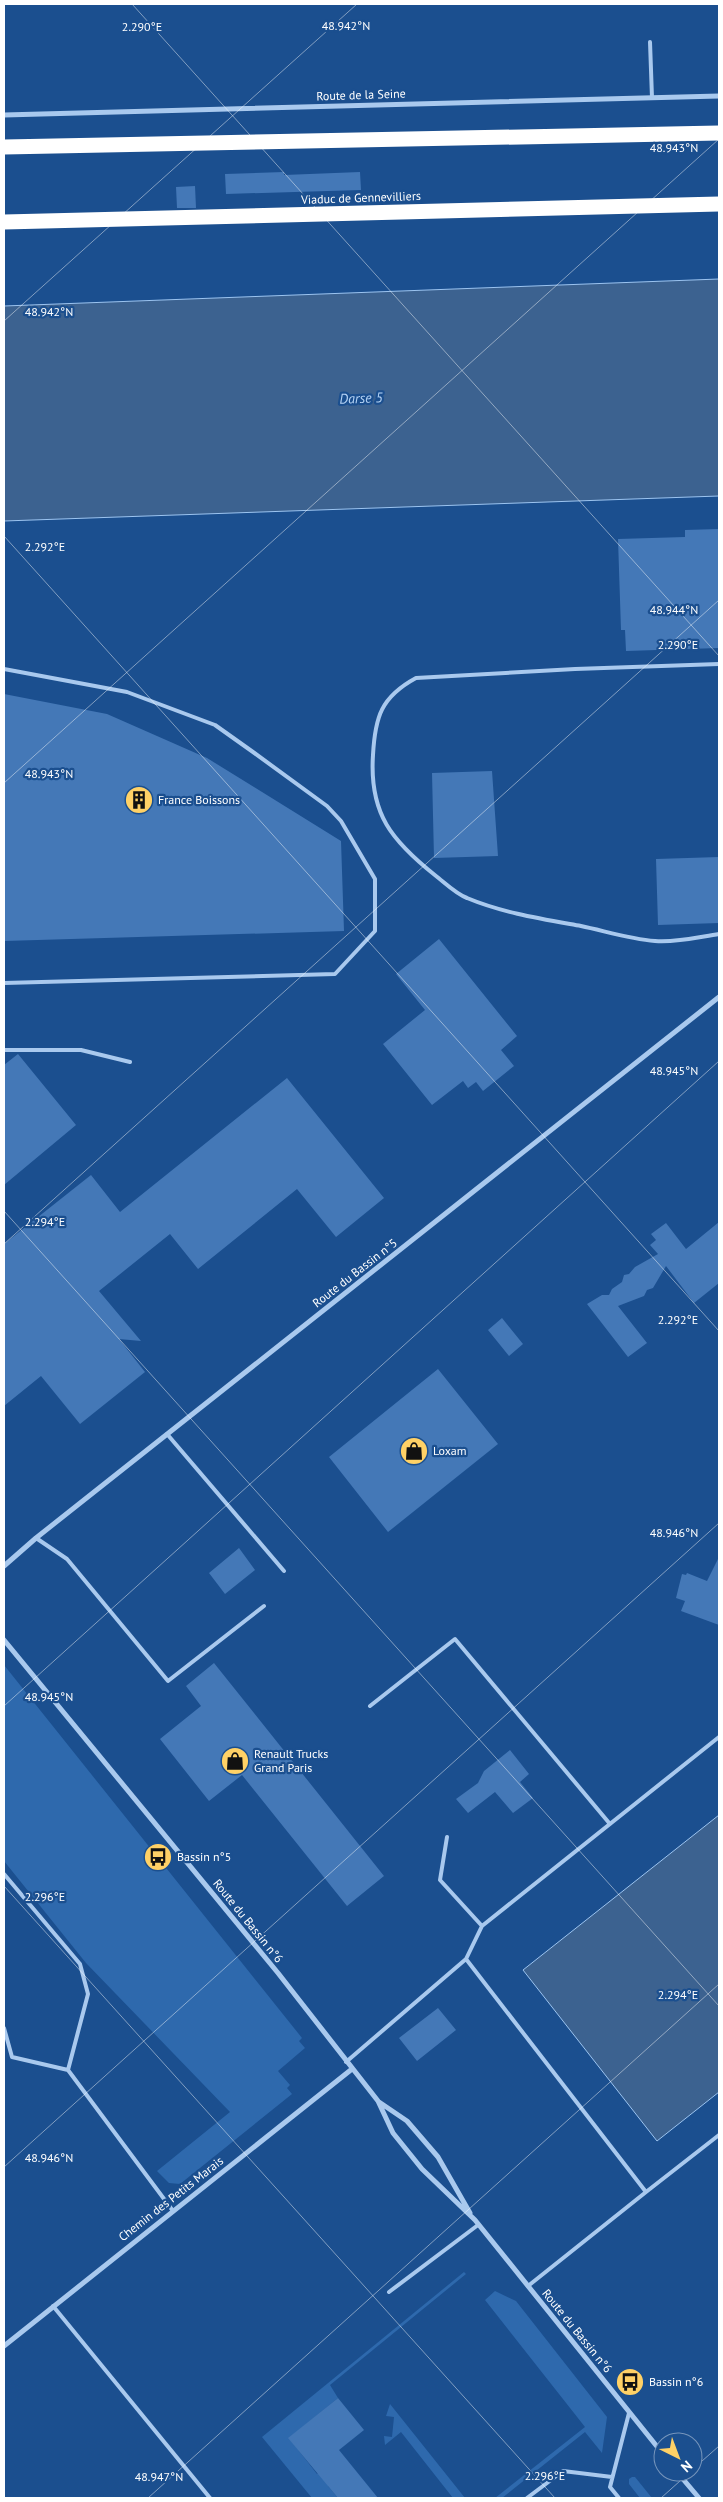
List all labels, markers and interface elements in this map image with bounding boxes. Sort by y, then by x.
text: 48.942°N [322,18,370,33]
text: 2.290°E [122,19,162,34]
street label: Route de la Seine [316,85,406,104]
text: 48.943°N [650,140,698,155]
street label: Viaduc de Gennevilliers [300,188,421,207]
text: 48.942°N [25,304,73,319]
water label: Darse 5 [339,388,384,408]
text: 2.292°E [25,539,65,554]
text: 48.944°N [650,602,698,617]
text: 2.290°E [658,637,698,652]
text: 48.943°N [25,766,73,781]
building icon: France Boissons [124,785,154,815]
place label: France Boissons [158,792,240,807]
text: 48.945°N [650,1063,698,1078]
text: 2.294°E [25,1214,65,1229]
street label: Route du Bassin n°5 [309,1235,400,1310]
text: 2.292°E [658,1312,698,1327]
shop icon: Loxam [399,1436,429,1466]
place label: Loxam [433,1443,467,1458]
text: 48.946°N [650,1525,698,1540]
text: 48.945°N [25,1689,73,1704]
shop icon: Renault Trucks Grand Paris [220,1746,250,1776]
place label: Renault Trucks Grand Paris [254,1746,328,1775]
bus stop icon: Bassin n°5 [143,1842,173,1872]
place label: Bassin n°5 [177,1849,231,1864]
street label: Route du Bassin n°6 [210,1876,287,1965]
text: 2.296°E [25,1889,65,1904]
text: 2.294°E [658,1987,698,2002]
text: 48.946°N [25,2150,73,2165]
street label: Chemin des Petits Marais [115,2153,226,2244]
street label: Route du Bassin n°6 [539,2286,616,2375]
bus stop icon: Bassin n°6 [615,2367,645,2397]
place label: Bassin n°6 [649,2374,703,2389]
north arrow [653,2432,703,2482]
text: N [677,2457,696,2476]
text: 2.296°E [525,2468,565,2483]
text: 48.947°N [135,2469,183,2484]

